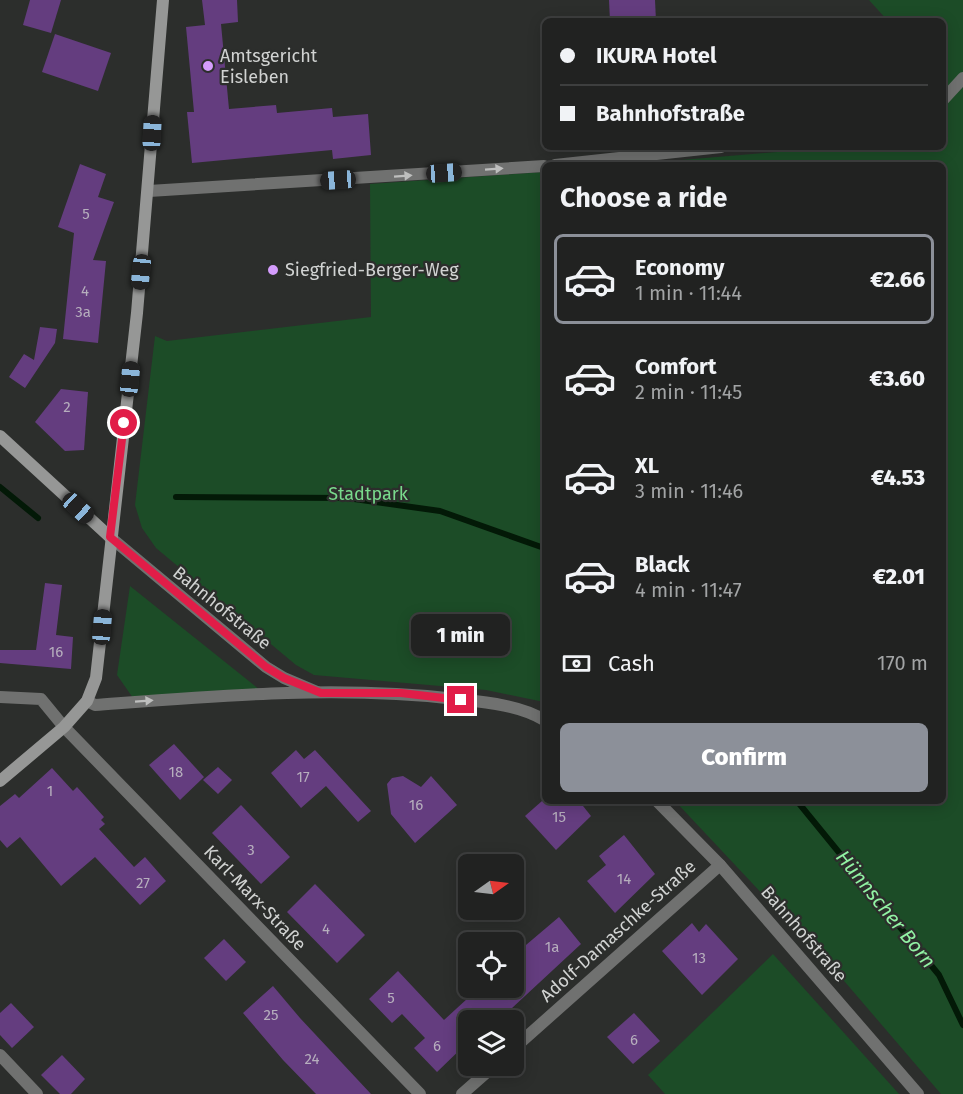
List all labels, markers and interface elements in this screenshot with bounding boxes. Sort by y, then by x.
text: IKURA Hotel [596,42,717,69]
place label: Amtsgericht Eisleben [220,45,318,88]
marker: Amtsgericht Eisleben [201,59,215,73]
text: Bahnhofstraße [596,100,745,127]
car [142,115,162,151]
car [425,163,463,183]
one-way arrow [485,165,504,174]
car [319,170,357,190]
one-way arrow [393,171,412,180]
text: Choose a ride [560,182,727,214]
house number: 5 [82,205,90,223]
icon: car [563,252,617,306]
car [130,253,152,291]
text: Economy [635,254,724,281]
place label: Siegfried-Berger-Weg [285,259,459,281]
marker: Siegfried-Berger-Weg [266,263,280,277]
text: €2.66 [870,266,925,293]
text: 1 min · 11:44 [635,281,742,305]
house number: 4 [81,282,89,300]
house number: 3a [75,303,91,321]
icon: car [563,351,617,405]
text: Comfort [635,353,716,380]
car [119,360,141,398]
text: €3.60 [870,365,925,392]
text: 2 min · 11:45 [635,380,742,404]
house number: 2 [63,398,71,416]
route start [110,409,137,436]
icon: car [563,450,617,504]
text: XL [635,452,659,479]
text: €4.53 [871,464,925,491]
text: 3 min · 11:46 [635,479,743,503]
park label: Stadtpark [328,483,409,505]
car [59,489,97,527]
icon: car [563,549,617,603]
text: Black [635,551,690,578]
street label: Bahnhofstraße [168,562,276,654]
text: €2.01 [873,563,925,590]
text: 4 min · 11:47 [635,578,742,602]
car [91,608,113,646]
callout: 1 min [412,613,510,655]
text: 1 min [437,623,484,647]
house number: 16 [49,643,63,661]
icon: cash [560,647,593,680]
text: Cash [608,650,655,677]
text: 170 m [877,651,928,675]
route end [447,686,474,713]
one-way arrow [135,697,154,706]
button: Confirm [560,723,928,792]
house number: 18 [169,763,183,781]
house number: 17 [296,768,310,786]
house number: 1 [47,782,53,800]
house number: 16 [409,796,423,814]
house number: 15 [552,808,566,826]
street label: Karl-Marx-Straße [199,841,311,955]
house number: 3 [247,841,255,859]
water label: Hünnscher Born [831,845,941,973]
north arrow [458,854,524,920]
map controls [458,854,524,1076]
street label: Adolf-Damaschke-Straße [536,855,700,1007]
house number: 14 [617,870,631,888]
house number: 27 [136,874,150,892]
street label: Bahnhofstraße [756,881,852,987]
house number: 4 [322,920,330,938]
button: locate [458,932,524,998]
house number: 1a [545,938,559,956]
house number: 13 [692,949,706,967]
house number: 5 [387,989,395,1007]
house number: 25 [264,1006,278,1024]
button: layers [458,1010,524,1076]
house number: 6 [630,1031,638,1049]
house number: 6 [433,1037,441,1055]
house number: 24 [304,1050,320,1068]

